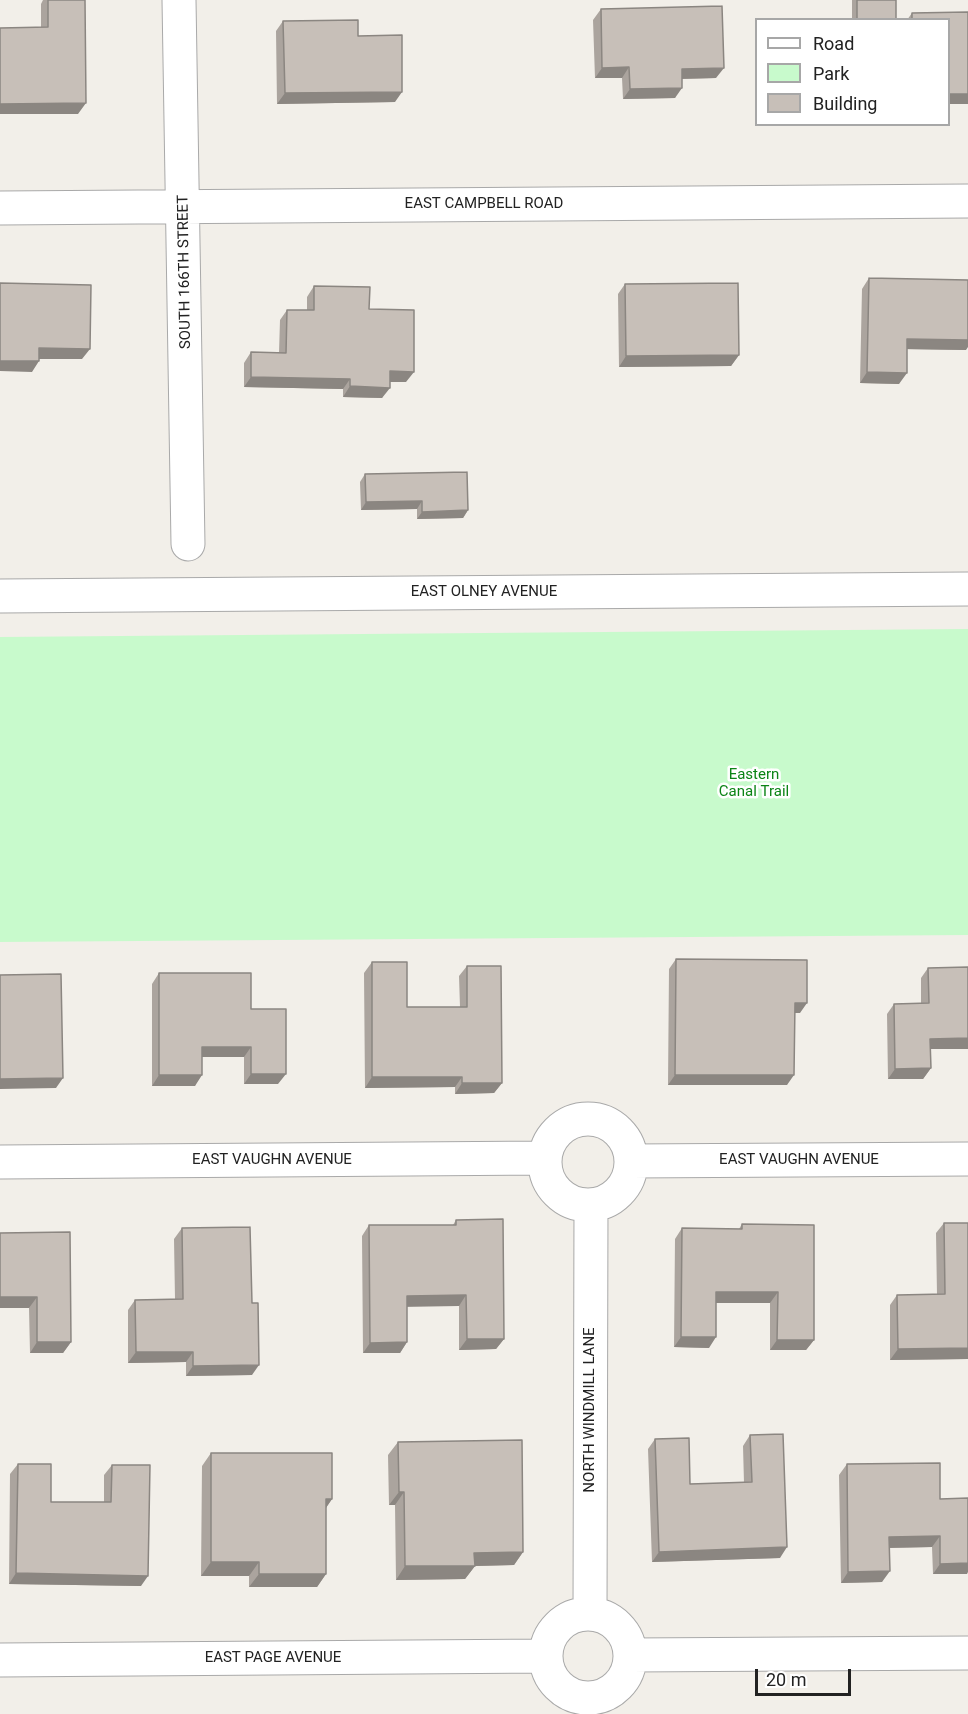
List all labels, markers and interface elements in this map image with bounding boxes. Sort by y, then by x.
legend [755,18,950,126]
text: Road [813,33,854,54]
text: Park [813,63,849,84]
text: Building [813,93,877,114]
street label: SOUTH 166TH STREET [175,195,195,349]
street label: EAST CAMPBELL ROAD [405,195,563,213]
street label: EAST OLNEY AVENUE [411,583,557,601]
park label: Eastern Canal Trail [719,766,789,801]
street label: EAST VAUGHN AVENUE [192,1151,352,1169]
street label: EAST VAUGHN AVENUE [719,1151,879,1169]
street label: NORTH WINDMILL LANE [581,1327,599,1493]
street label: EAST PAGE AVENUE [205,1649,341,1667]
scale bar [758,1657,854,1695]
text: 20 m [766,1669,806,1690]

